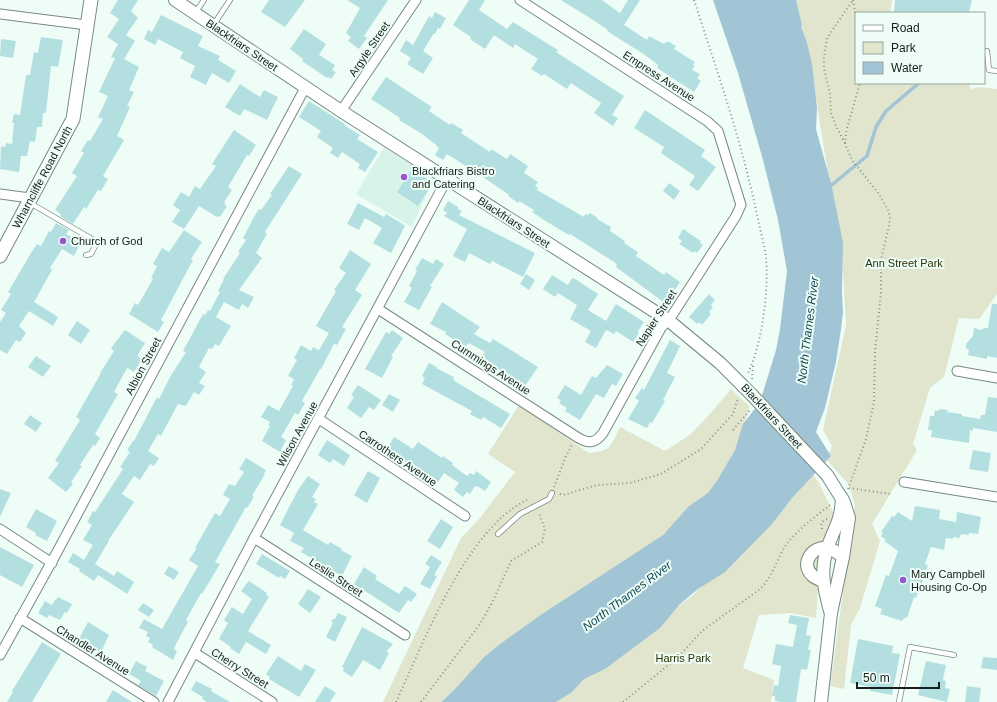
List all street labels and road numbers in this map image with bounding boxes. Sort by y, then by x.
street label: Blackfriars Street [204,17,280,73]
street label: Argyle Street [346,19,392,79]
street label: Empress Avenue [621,48,697,104]
street label: Wharncliffe Road North [10,124,74,230]
street label: Blackfriars Street [476,194,552,250]
street label: Napier Street [633,288,679,348]
street label: Albion Street [123,335,163,397]
street label: Cummings Avenue [449,337,533,397]
street label: Blackfriars Street [739,381,805,451]
street label: Wilson Avenue [274,399,320,469]
street label: Carrothers Avenue [357,427,439,489]
street label: Leslie Street [307,555,365,599]
street label: Chandler Avenue [54,623,132,677]
street label: Cherry Street [209,646,271,690]

